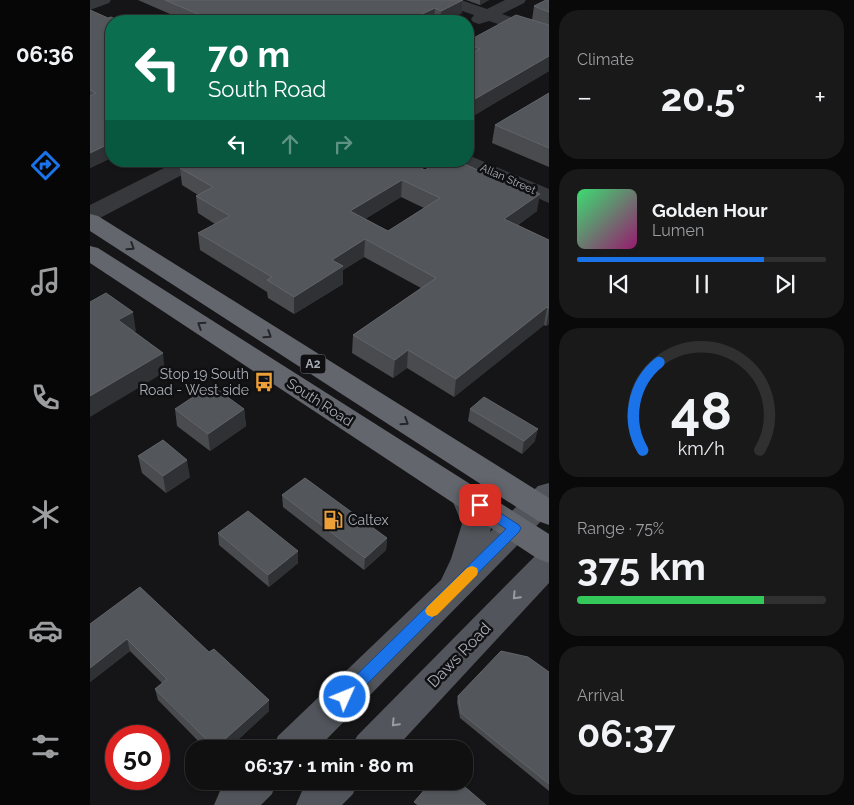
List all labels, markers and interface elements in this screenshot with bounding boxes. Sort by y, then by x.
text: 70 m [208,34,290,75]
icon: left [125,35,190,100]
text: 06:36 [16,41,74,67]
text: Climate [577,50,634,69]
text: 20.5° [661,75,746,120]
text: South Road [208,76,326,102]
text: − [577,81,592,114]
text: + [814,81,826,114]
icon: left [223,130,251,158]
icon: ahead [276,130,304,158]
icon: right [329,130,357,158]
icon: directions [28,148,63,183]
street label: Allan Street [478,161,538,197]
text: Golden Hour [652,199,768,221]
text: Lumen [652,221,704,240]
one-way arrow [126,241,135,251]
icon: music [28,264,63,299]
icon: previous [605,270,633,298]
icon: pause [688,270,716,298]
icon: next [771,270,799,298]
one-way arrow [198,322,207,331]
one-way arrow [263,328,272,338]
road number: A2 [300,354,326,374]
place label: Stop 19 South Road - West side [139,366,249,398]
bus stop icon: Stop 19 South Road - West side [253,371,275,393]
street label: South Road [284,375,356,429]
icon: phone [28,380,63,415]
text: 48 [671,380,732,441]
one-way arrow [400,416,409,426]
text: km/h [678,438,725,459]
pin [459,484,501,526]
icon: arrive [466,491,494,519]
icon: climate [28,497,63,532]
fuel station icon: Caltex [322,509,344,531]
place label: Caltex [348,512,389,528]
text: Range · 75% [577,519,664,538]
text: 375 km [577,544,706,589]
one-way arrow [513,590,522,599]
icon: car [28,613,63,648]
street label: Daws Road [423,619,495,691]
position arrow [318,670,370,722]
text: Arrival [577,686,624,705]
text: 06:37 [577,711,675,756]
one-way arrow [392,717,401,726]
speed limit sign: 50 [105,725,170,790]
icon: filters [28,729,63,764]
text: 06:37 · 1 min · 80 m [244,754,414,776]

